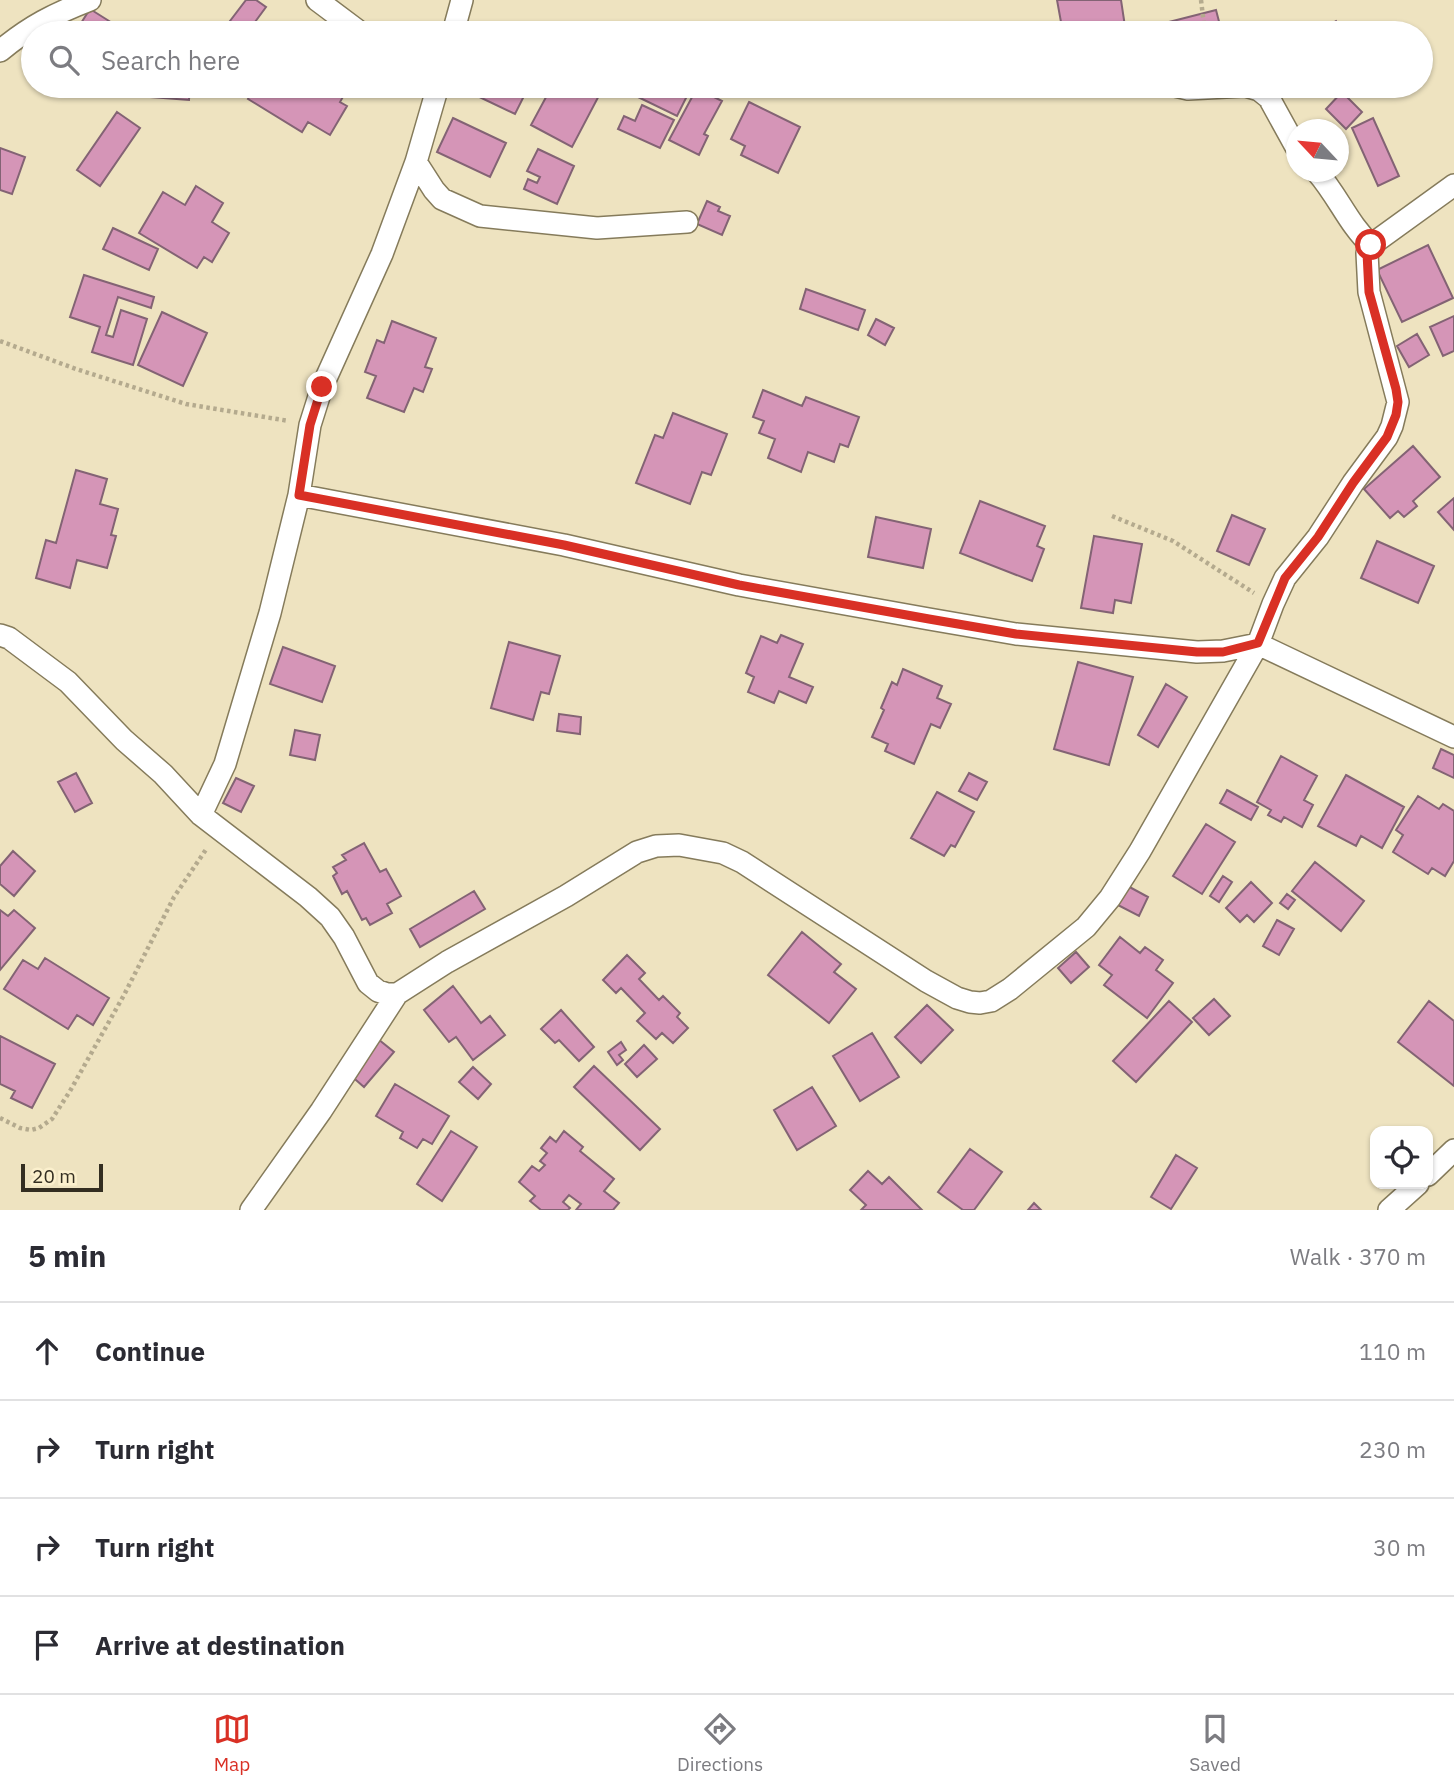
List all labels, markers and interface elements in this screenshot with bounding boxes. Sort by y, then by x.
search box [21,21,1433,98]
icon: search [45,41,83,79]
text: Search here [101,43,240,77]
north arrow [1286,119,1349,182]
route start [1355,229,1386,260]
route end [306,371,337,402]
map controls [1370,1126,1433,1189]
button: locate [1370,1126,1433,1189]
scale bar [21,1161,103,1193]
text: 20 m [32,1164,76,1188]
text: 5 min [28,1236,106,1275]
text: Walk · 370 m [1290,1241,1426,1271]
icon: ahead [28,1332,66,1370]
text: Continue [95,1334,205,1368]
text: 110 m [1359,1336,1426,1366]
icon: right [28,1430,66,1468]
text: Turn right [95,1432,214,1466]
text: 230 m [1359,1434,1426,1464]
icon: right [28,1528,66,1566]
text: Turn right [95,1530,214,1564]
text: 30 m [1373,1532,1426,1562]
icon: arrive [28,1626,66,1664]
text: Arrive at destination [95,1628,345,1662]
tab: Map [213,1710,251,1776]
tab: Directions [677,1710,763,1776]
tab: Saved [1189,1710,1241,1776]

